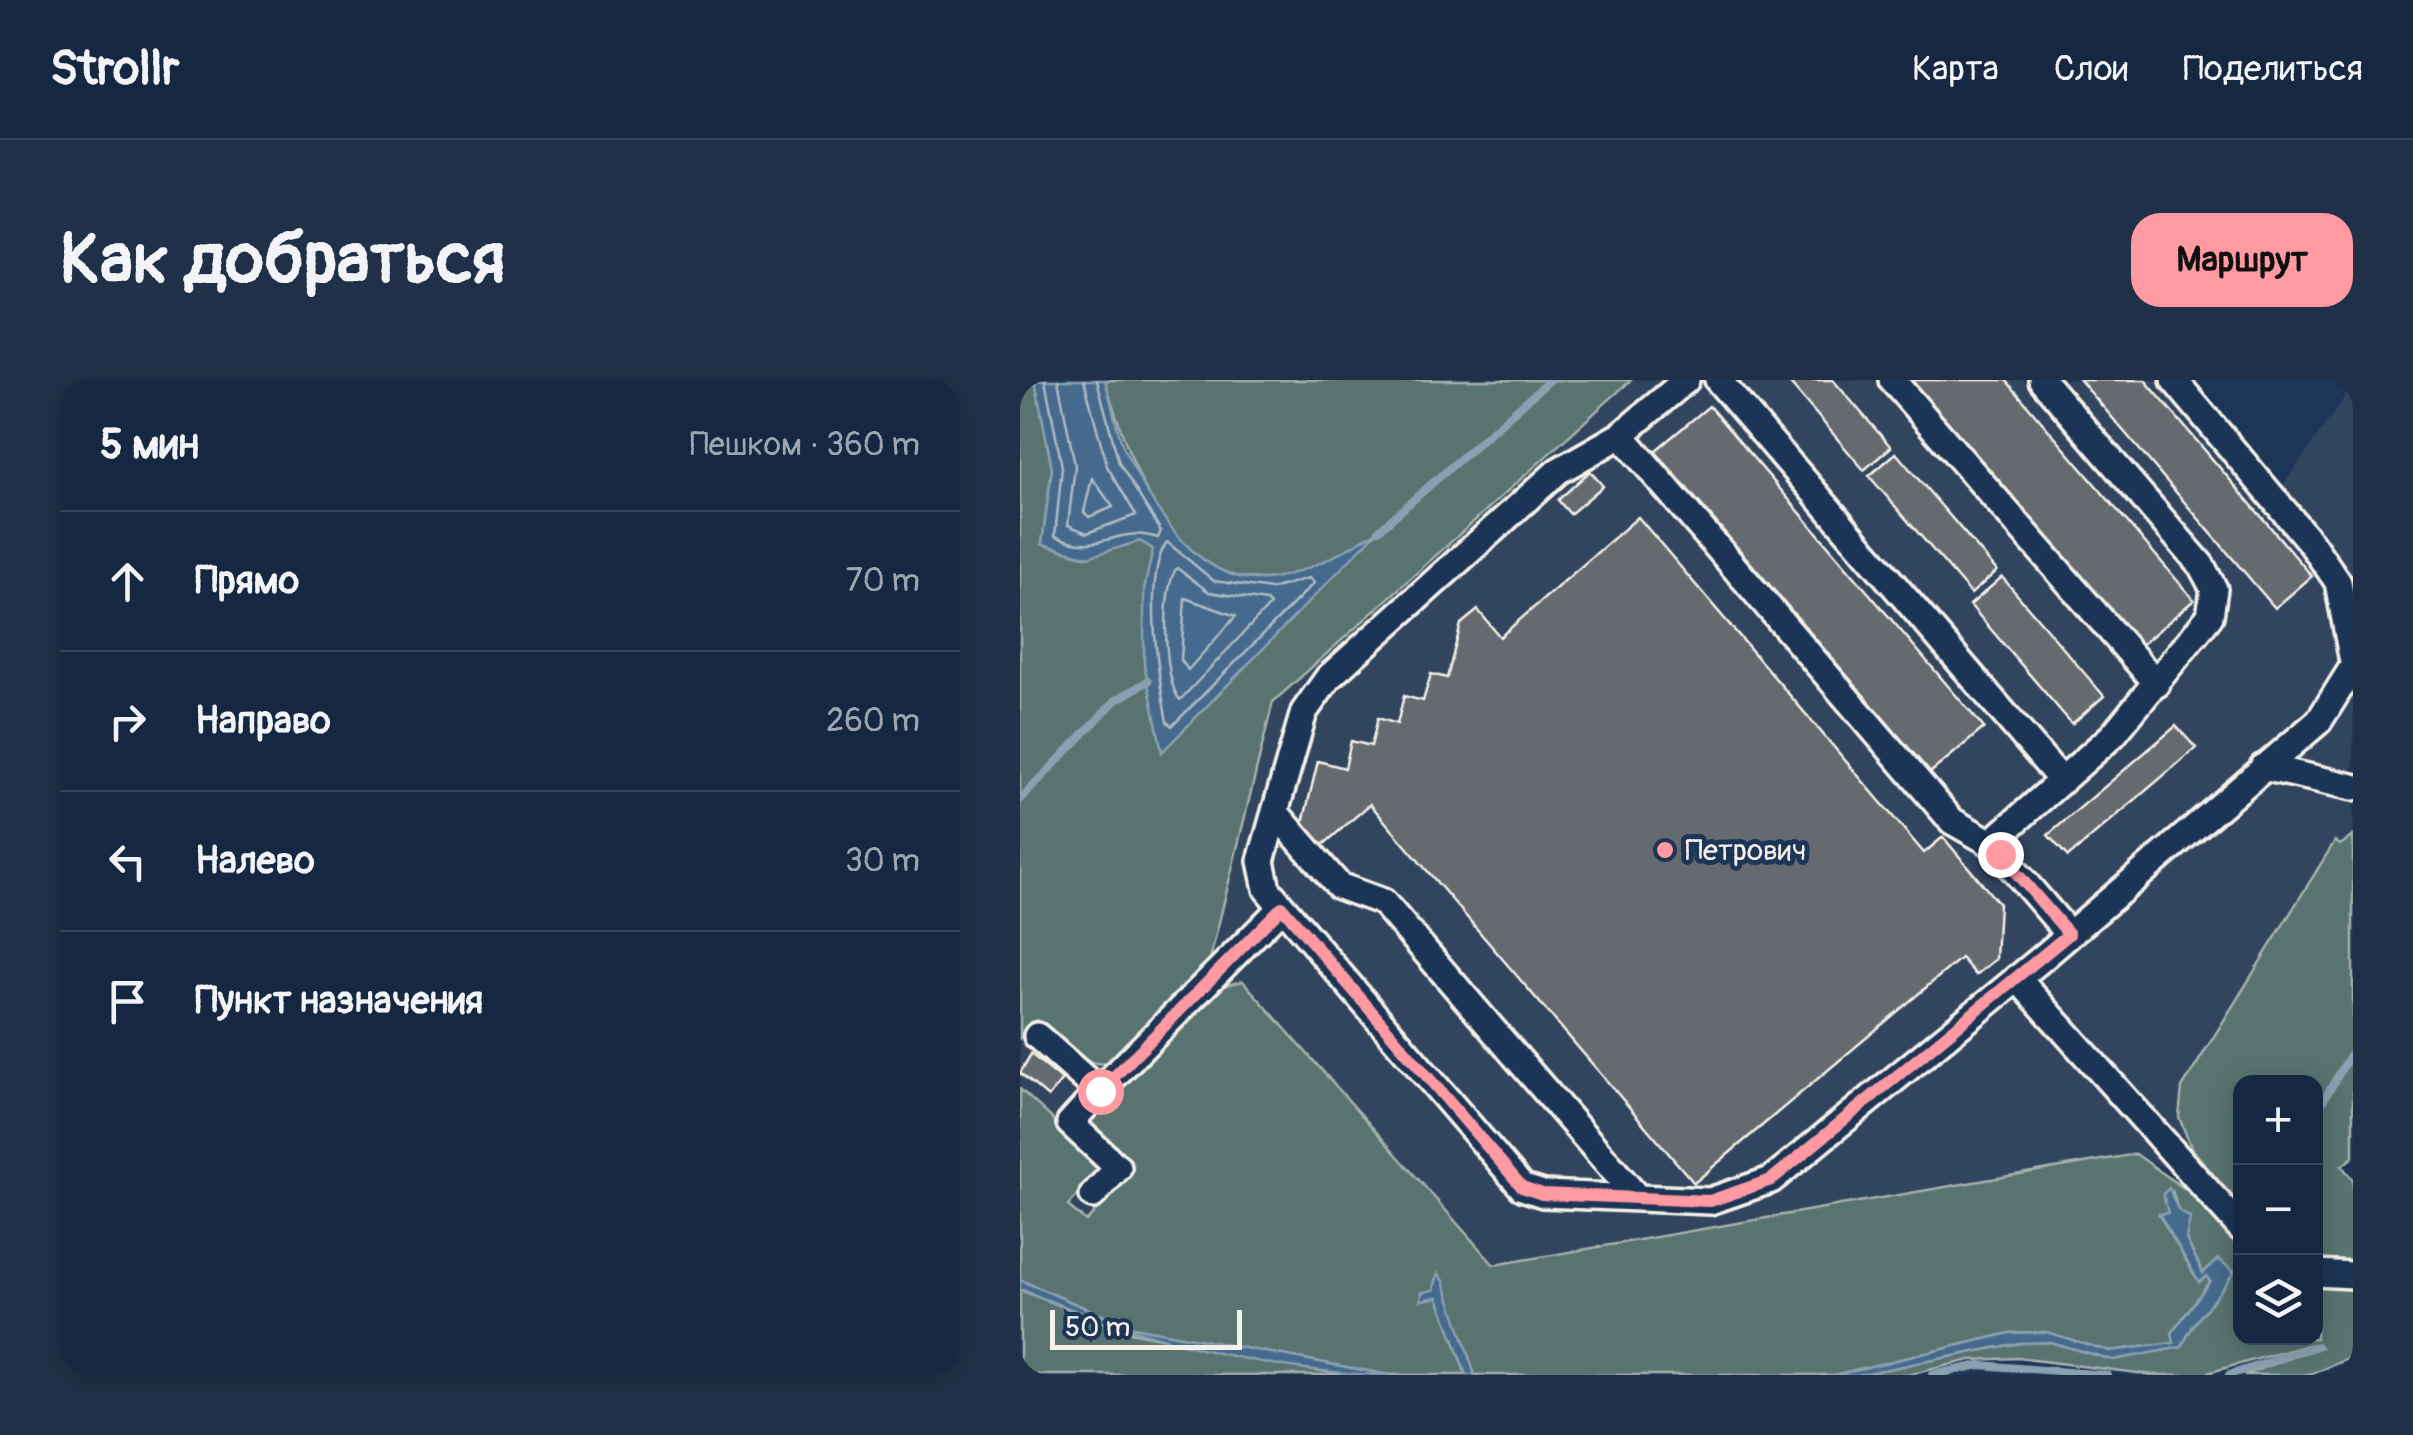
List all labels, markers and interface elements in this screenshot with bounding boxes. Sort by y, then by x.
text: Strollr [50,39,179,99]
text: Карта [1912,47,1999,91]
text: Слои [2054,47,2128,91]
text: Поделиться [2183,47,2363,91]
button: Маршрут [2131,213,2353,307]
text: Как добраться [60,216,505,304]
text: 5 мин [100,419,199,471]
text: Пешком · 360 m [690,425,920,465]
icon: ahead [100,554,155,609]
text: Прямо [195,557,299,605]
text: 70 m [846,561,920,601]
icon: right [100,694,155,749]
text: Направо [195,697,331,745]
text: 260 m [826,701,920,741]
place label: Петрович [1685,832,1806,869]
route end [1978,832,2024,878]
icon: left [100,834,155,889]
text: Налево [195,837,315,885]
marker: Петрович [1654,839,1676,861]
text: 30 m [845,841,920,881]
icon: arrive [100,974,155,1029]
text: Пункт назначения [195,977,483,1025]
route start [1078,1069,1124,1115]
map controls [2233,1075,2323,1345]
button: + [2233,1075,2323,1165]
button: − [2233,1165,2323,1255]
button: layers [2233,1255,2323,1345]
scale bar [1050,1305,1242,1350]
text: 50 m [1065,1310,1130,1345]

